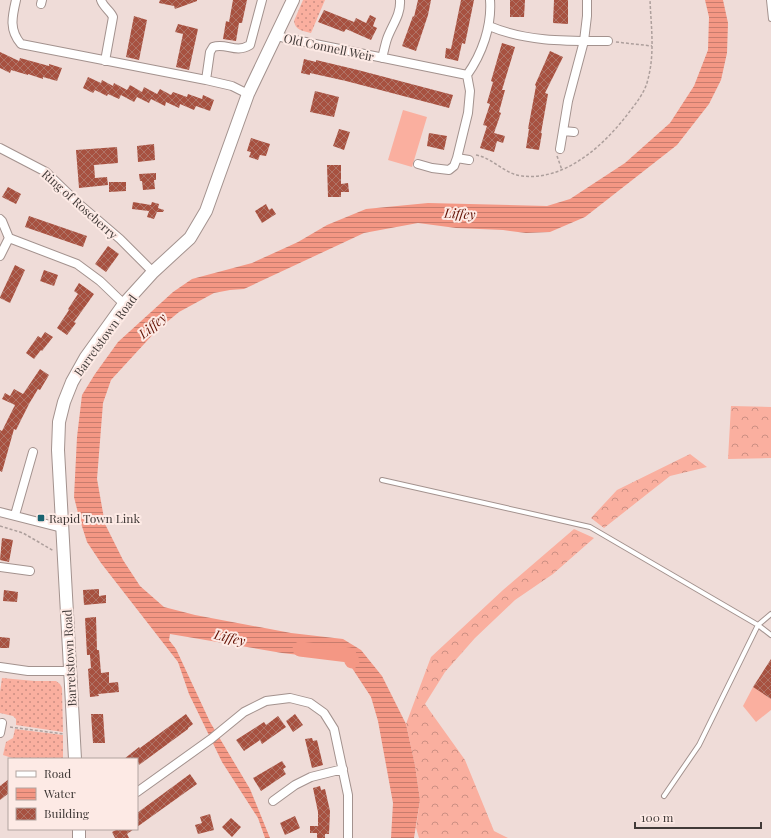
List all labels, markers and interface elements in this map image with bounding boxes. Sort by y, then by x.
street label: Old Connell Weir [282,30,376,64]
street label: Ring of Roseberry [39,166,121,242]
water label: Liffey [443,204,476,222]
street label: Barretstown Road [70,291,140,379]
water label: Liffey [134,308,169,342]
place label: Rapid Town Link [49,510,140,526]
marker: Rapid Town Link [36,513,46,523]
street label: Barretstown Road [58,609,80,707]
water label: Liffey [212,625,247,649]
legend [8,758,138,830]
text: Road [44,765,71,781]
text: Water [43,785,77,801]
scale bar [635,804,761,830]
text: Building [44,805,90,821]
text: 100 m [641,809,674,825]

